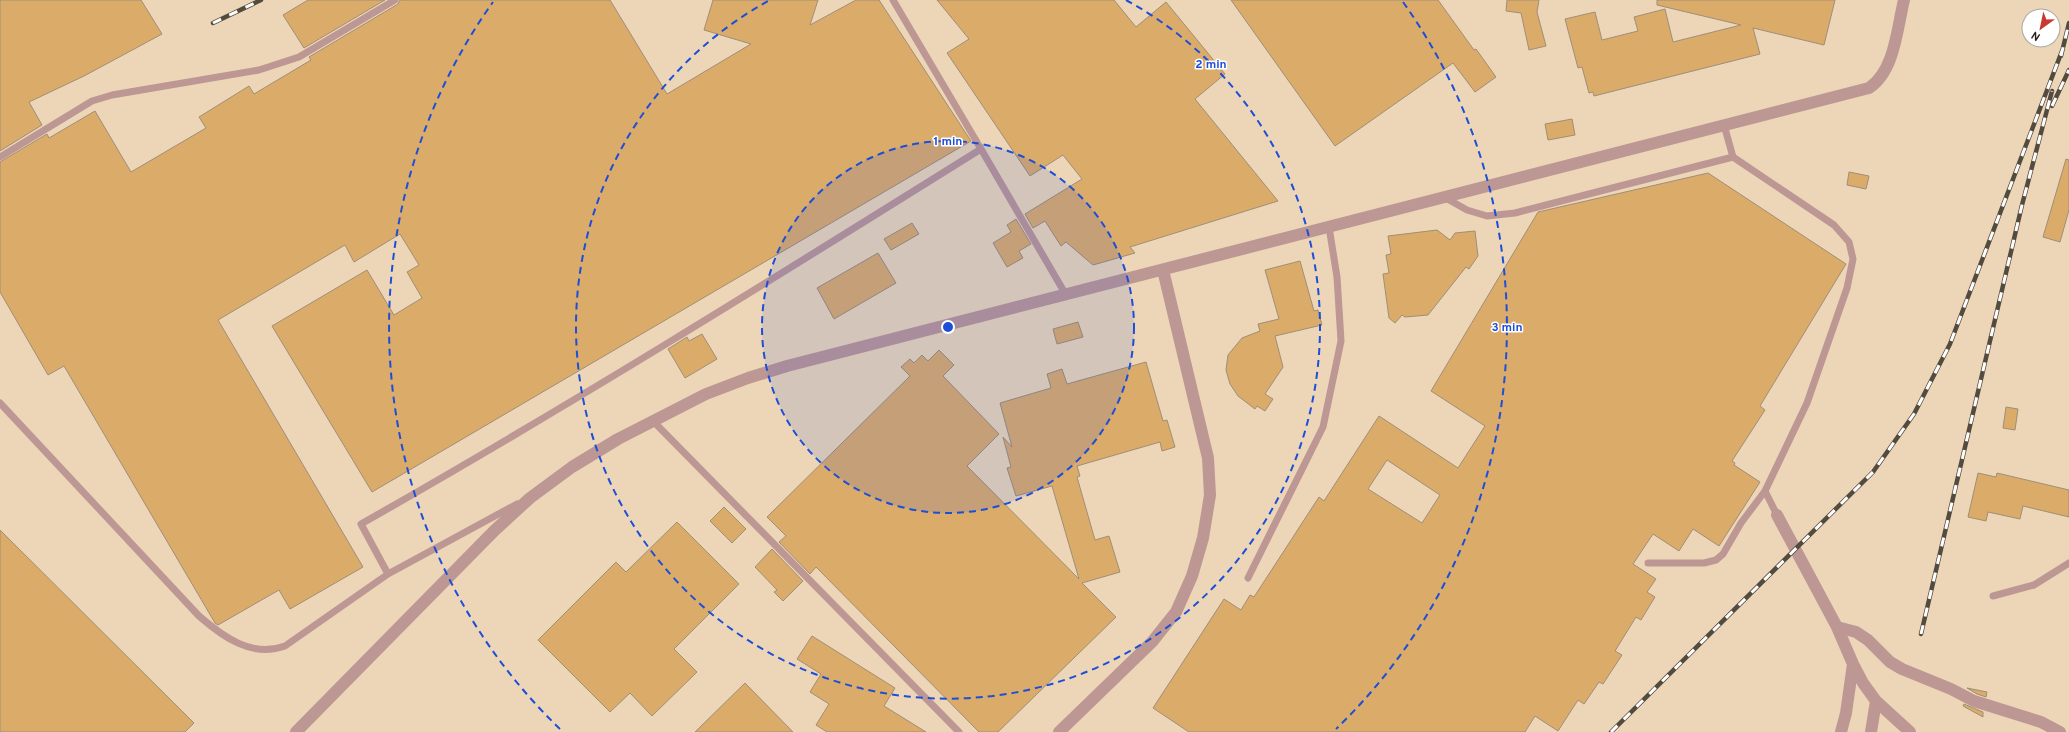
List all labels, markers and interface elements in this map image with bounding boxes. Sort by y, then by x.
north arrow [2021,8,2061,48]
text: N [2029,28,2043,44]
text: 2 min [1195,57,1227,73]
text: 1 min [934,134,962,150]
centre of rings [941,320,955,334]
text: 3 min [1491,320,1523,336]

